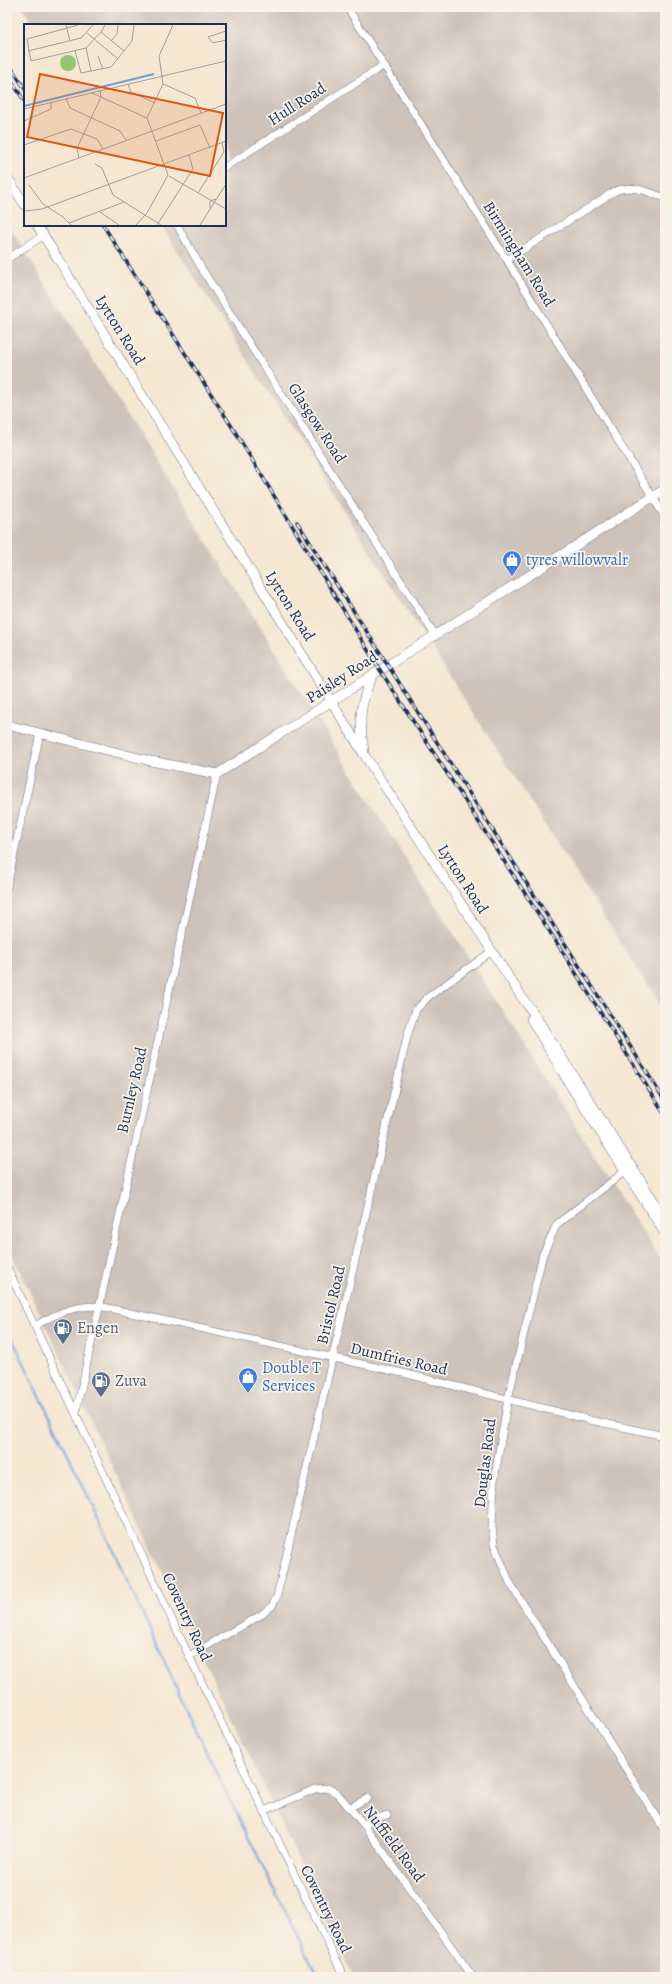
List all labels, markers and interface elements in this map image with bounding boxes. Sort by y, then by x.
inset map [24,24,226,226]
street label: Hull Road [264,77,331,131]
street label: Birmingham Road [478,197,560,311]
street label: Lytton Road [90,291,150,370]
street label: Glasgow Road [283,379,351,468]
shop icon: tyres willowvalr [501,549,523,577]
place label: tyres willowvalr [526,549,628,571]
street label: Lytton Road [260,567,320,646]
street label: Paisley Road [302,645,383,708]
street label: Lytton Road [432,840,494,918]
street label: Burnley Road [111,1044,153,1135]
street label: Bristol Road [311,1263,351,1347]
fuel station icon: Engen [52,1317,74,1345]
place label: Engen [77,1317,119,1339]
street label: Dumfries Road [348,1337,450,1381]
place label: Double T Services [262,1357,321,1397]
shop icon: Double T Services [237,1366,259,1394]
fuel station icon: Zuva [90,1370,112,1398]
place label: Zuva [115,1370,147,1392]
street label: Douglas Road [469,1417,501,1509]
street label: Coventry Road [157,1569,217,1665]
street label: Nuffield Road [358,1801,430,1887]
street label: Coventry Road [295,1861,357,1957]

